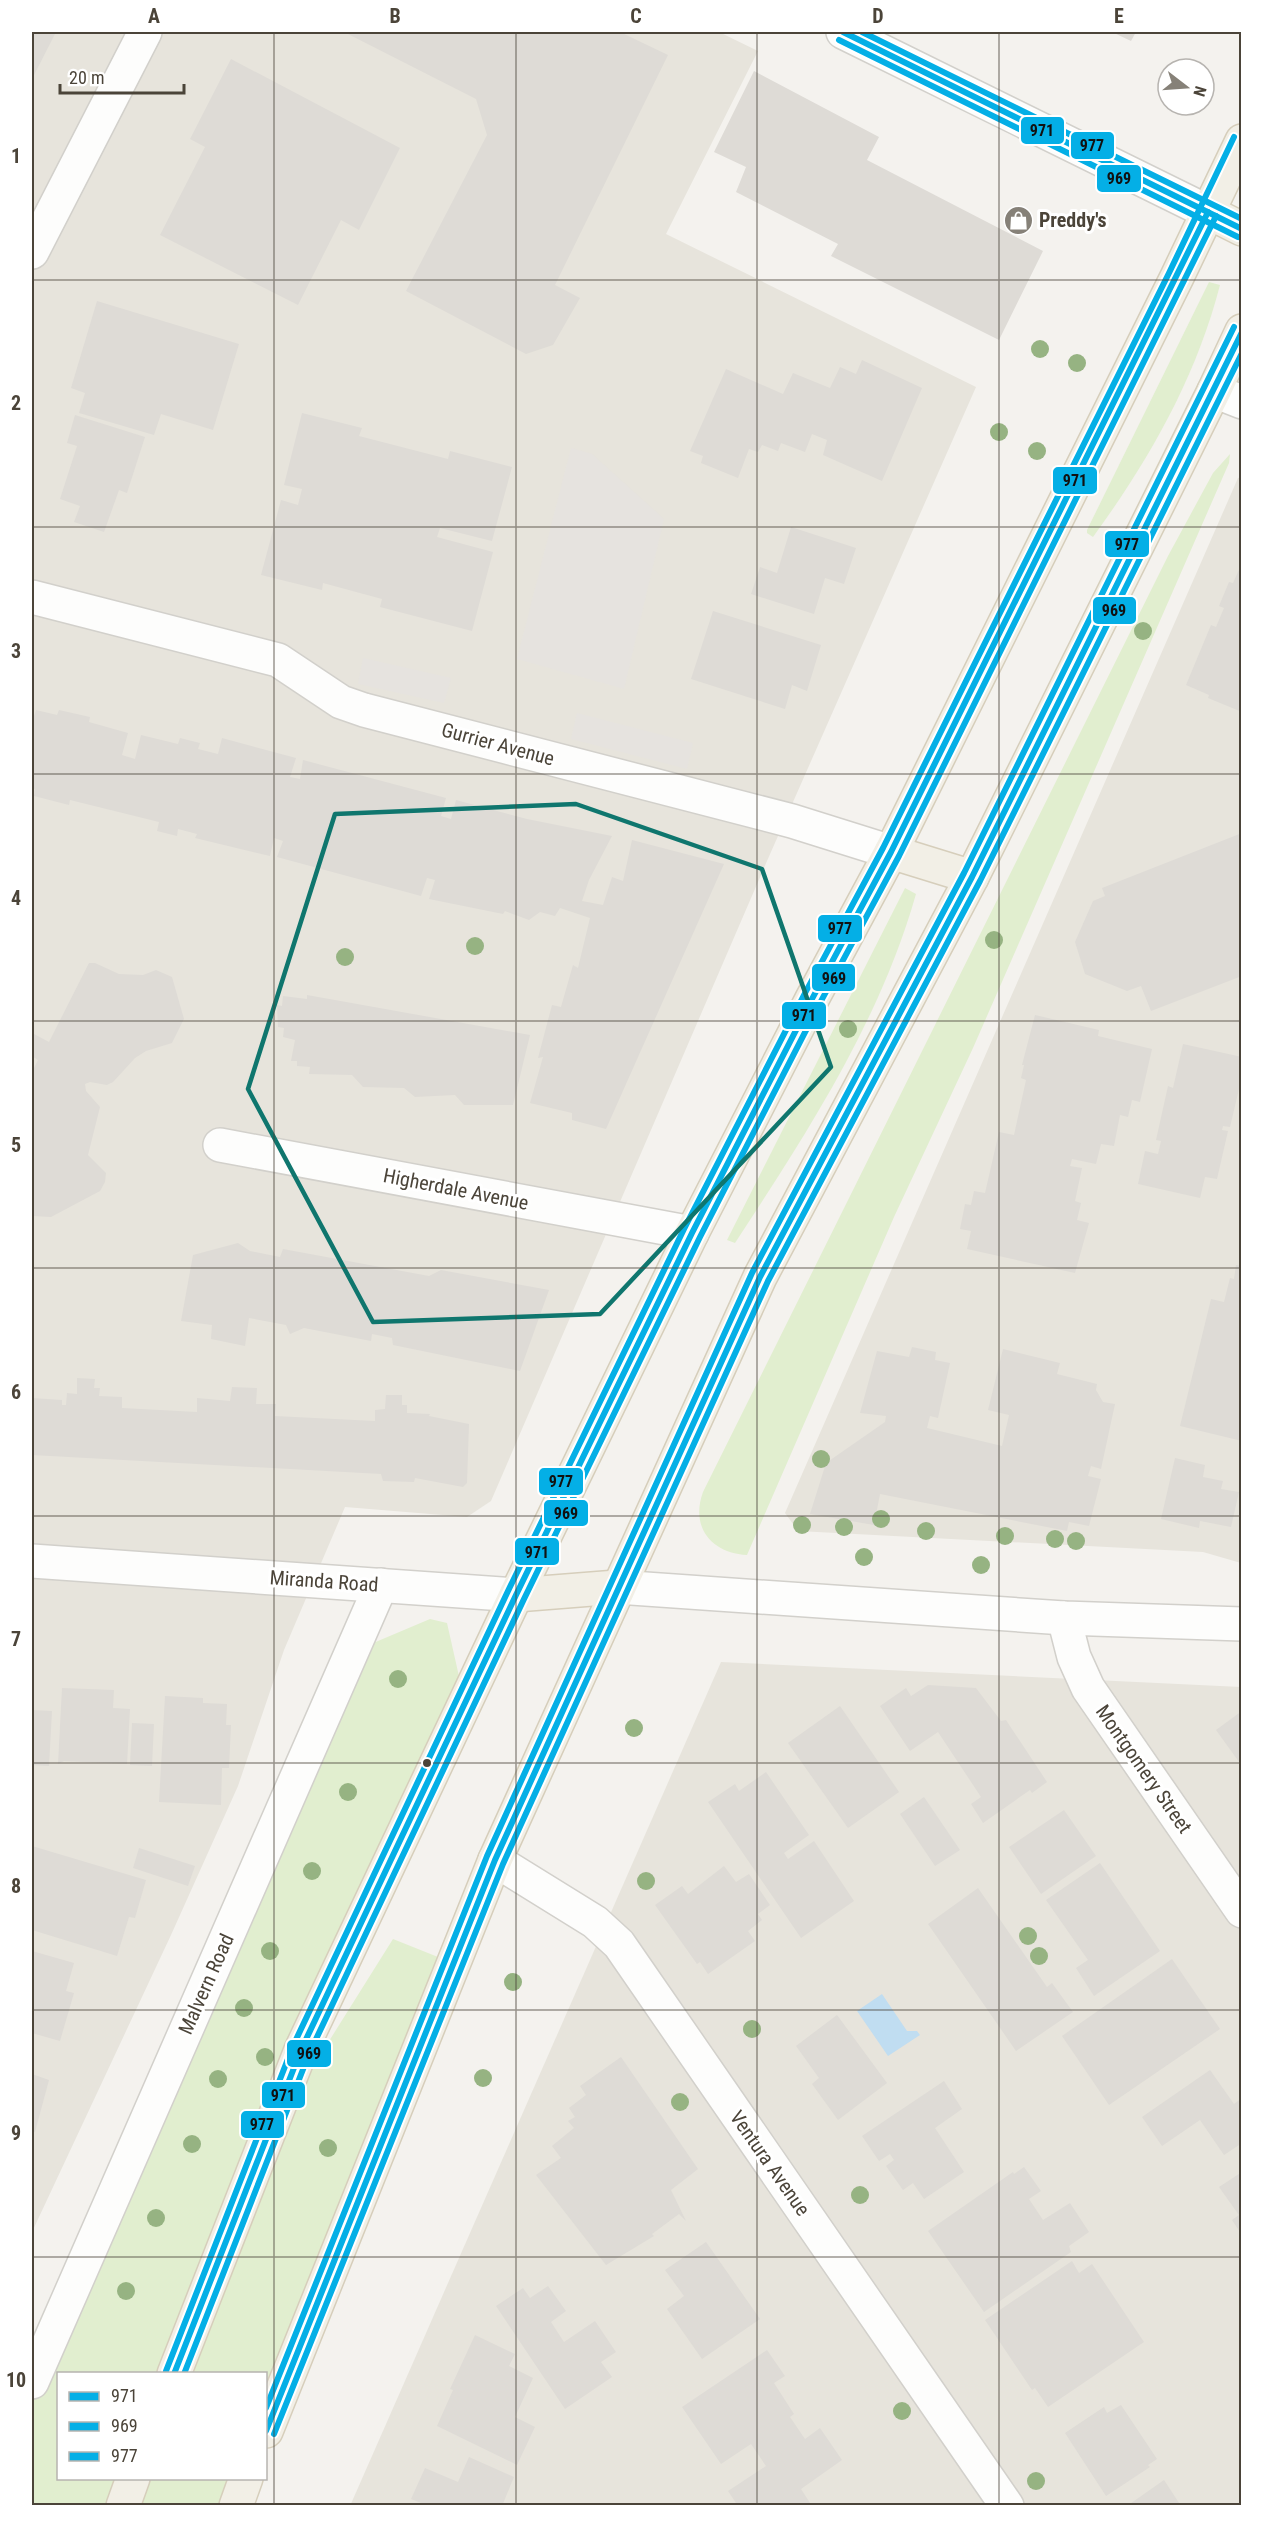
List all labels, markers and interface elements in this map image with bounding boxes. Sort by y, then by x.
text: A [148,4,160,28]
text: B [389,4,401,28]
text: C [630,4,642,28]
text: D [872,4,884,28]
text: E [1114,4,1124,28]
scale bar [60,57,184,95]
north arrow [1156,57,1216,117]
text: 20 m [69,67,104,88]
text: N [1189,84,1210,99]
line badge: 971 [1020,116,1065,145]
text: 971 [1030,121,1054,140]
line badge: 977 [1070,131,1115,160]
text: 977 [1080,136,1104,155]
text: 1 [11,144,21,168]
line badge: 969 [1096,164,1142,193]
text: 969 [1107,169,1131,188]
shop icon: Preddy's [1002,204,1034,236]
place label: Preddy's [1039,208,1107,232]
text: 2 [11,391,21,415]
line badge: 971 [1052,466,1098,495]
text: 971 [1063,471,1087,490]
line badge: 977 [1104,530,1150,558]
text: 977 [1115,535,1139,554]
line badge: 969 [1092,596,1137,625]
text: 969 [1102,601,1126,620]
text: 3 [11,639,21,663]
street label: Gurrier Avenue [439,717,557,771]
text: 4 [11,886,21,910]
line badge: 977 [817,914,863,943]
text: 977 [828,919,852,938]
line badge: 969 [811,963,856,992]
text: 969 [822,969,846,988]
line badge: 971 [781,1001,827,1030]
text: 971 [792,1006,816,1025]
text: 5 [11,1133,21,1157]
street label: Higherdale Avenue [381,1163,531,1215]
text: 6 [11,1380,21,1404]
line badge: 977 [538,1467,584,1496]
text: 977 [549,1472,573,1491]
line badge: 969 [543,1499,589,1527]
text: 969 [554,1504,578,1523]
line badge: 971 [514,1537,560,1566]
text: 971 [525,1543,549,1562]
street label: Miranda Road [269,1565,379,1597]
text: 7 [11,1627,21,1651]
street label: Montgomery Street [1091,1700,1197,1838]
unlabelled marker [421,1757,433,1769]
text: 8 [11,1874,21,1898]
street label: Malvern Road [173,1930,239,2038]
line badge: 969 [286,2039,332,2068]
text: 969 [297,2044,321,2063]
line badge: 971 [261,2081,306,2109]
text: 971 [271,2086,295,2105]
street label: Ventura Avenue [725,2106,815,2220]
line badge: 977 [240,2110,285,2139]
text: 977 [250,2115,274,2134]
text: 9 [11,2121,21,2145]
text: 10 [6,2368,26,2392]
legend [57,2372,267,2480]
text: 971 [111,2385,138,2406]
text: 969 [111,2415,138,2436]
text: 977 [111,2445,138,2466]

